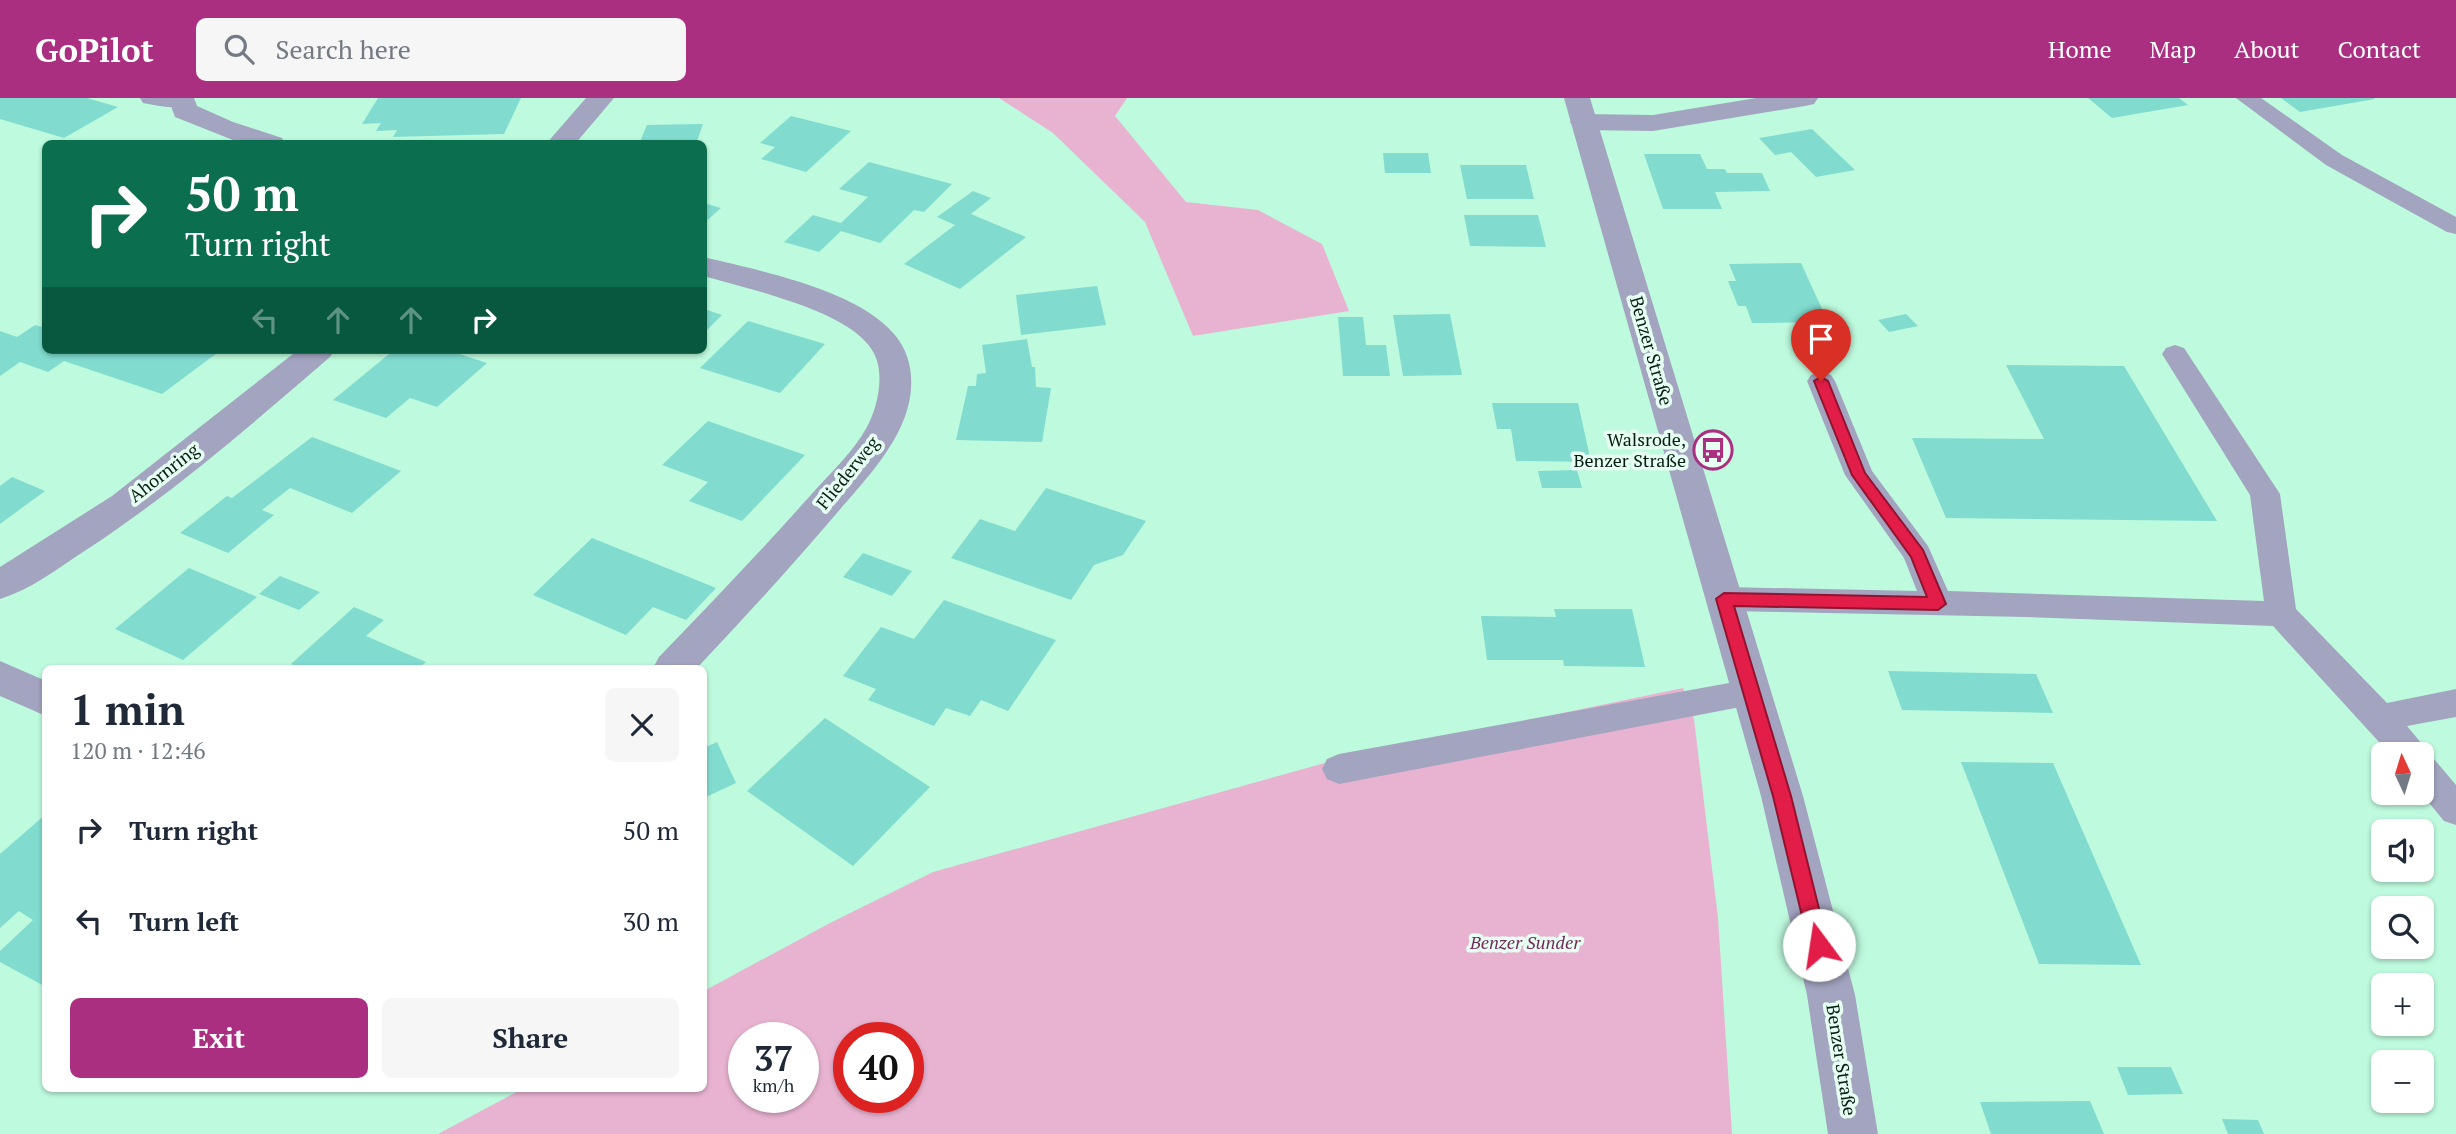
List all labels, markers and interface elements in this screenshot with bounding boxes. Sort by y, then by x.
search box [196,18,686,81]
text: GoPilot [35,28,154,71]
icon: search [220,30,258,68]
text: Search here [276,32,411,66]
text: Home [2048,33,2112,65]
text: Map [2150,33,2196,65]
text: About [2234,33,2300,65]
text: Contact [2338,33,2421,65]
text: 50 m [185,160,299,225]
icon: right [70,168,161,259]
text: Turn right [185,223,331,265]
street label: Benzer Straße [1625,293,1679,408]
icon: left [246,301,284,339]
icon: ahead [319,301,357,339]
icon: ahead [392,301,430,339]
icon: right [465,301,503,339]
pin [1791,309,1851,381]
icon: arrive [1802,320,1840,358]
place label: Walsrode, Benzer Straße [1573,427,1686,472]
bus stop icon: Walsrode, Benzer Straße [1692,429,1734,471]
street label: Fliederweg [810,431,884,514]
street label: Ahornring [123,437,204,507]
text: 1 min [70,681,185,737]
button: close [605,688,679,762]
text: 120 m · 12:46 [70,735,205,766]
north arrow [2371,742,2434,805]
map controls [2371,742,2434,1113]
icon: right [70,811,108,849]
text: Turn right [129,813,258,847]
text: 50 m [623,813,679,847]
button: sound [2371,819,2434,882]
button: search [2371,896,2434,959]
icon: left [70,902,108,940]
text: Turn left [129,904,239,938]
text: 30 m [623,904,679,938]
position arrow [1782,908,1856,982]
park label: Benzer Sunder [1469,930,1581,954]
button: + [2371,973,2434,1036]
button: Exit [70,998,368,1078]
button: Share [382,998,679,1078]
street label: Benzer Straße [1821,1002,1863,1117]
speed limit sign: 40 [833,1022,924,1113]
text: 37 [754,1035,793,1081]
button: − [2371,1050,2434,1113]
text: km/h [753,1073,794,1097]

